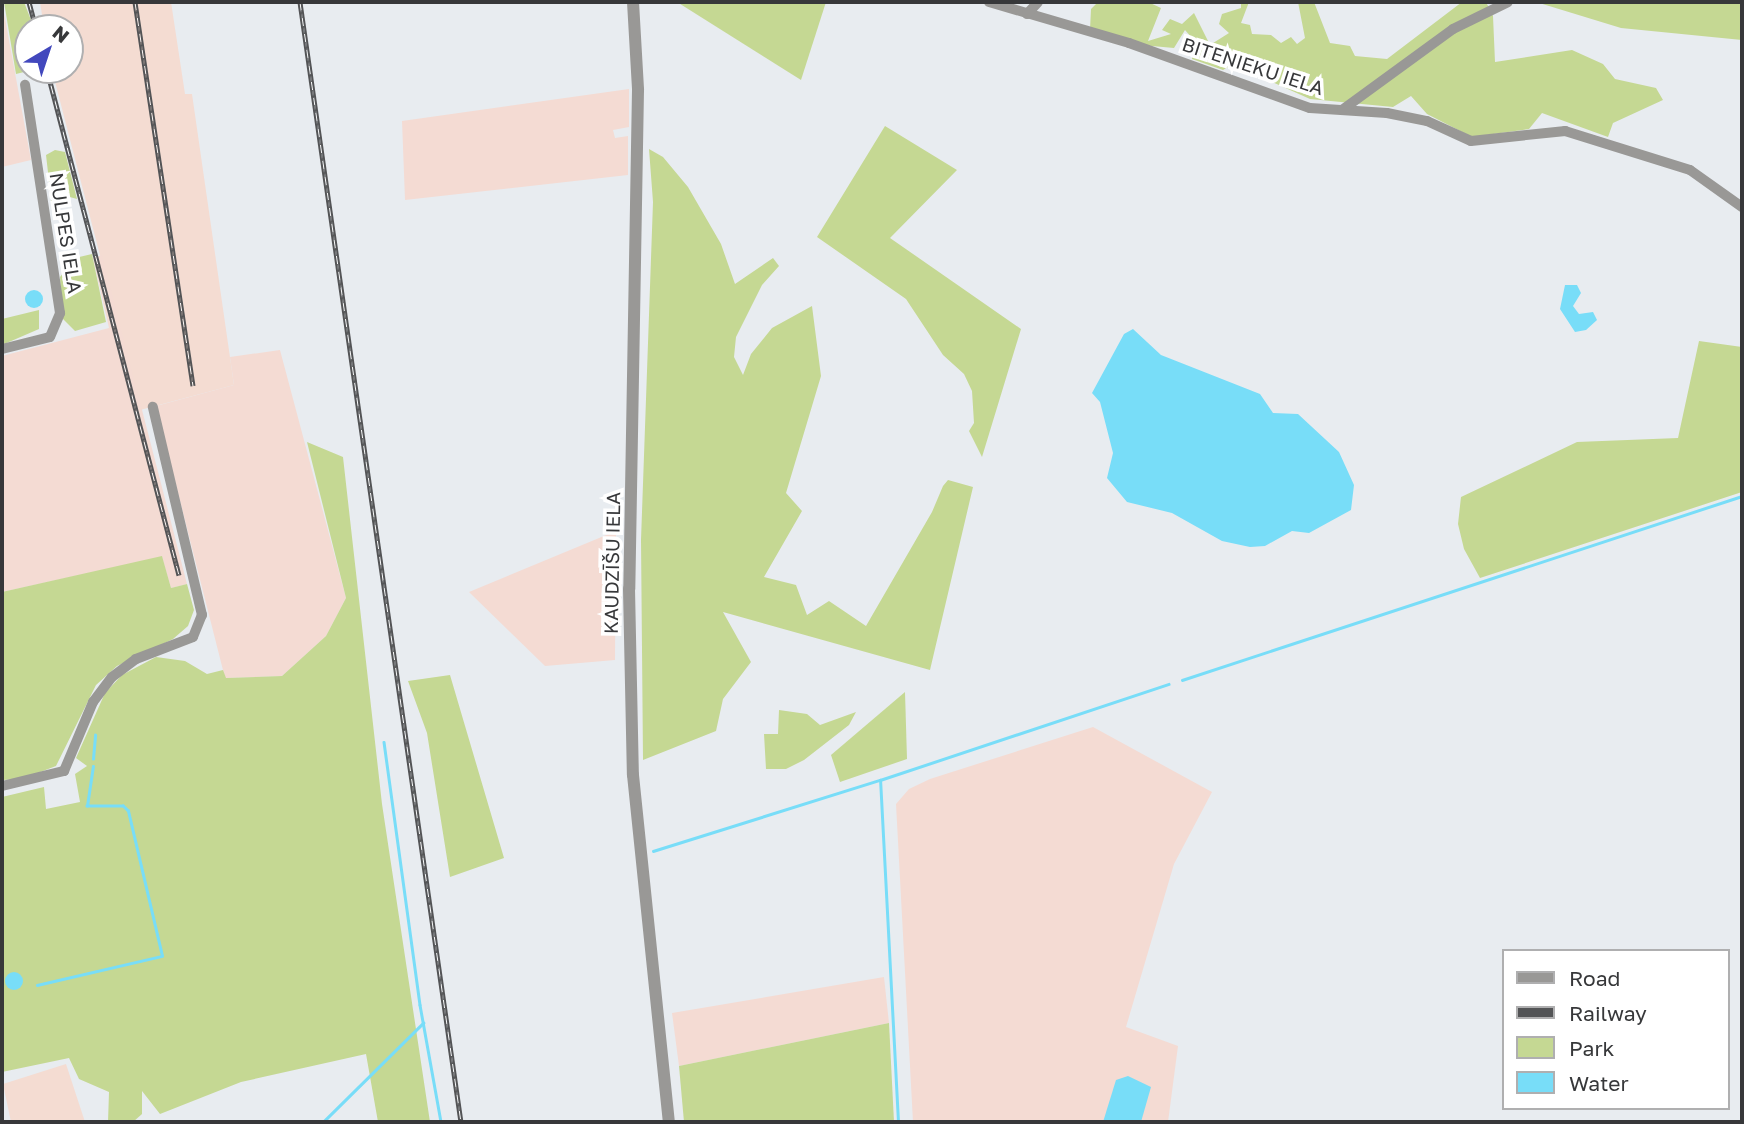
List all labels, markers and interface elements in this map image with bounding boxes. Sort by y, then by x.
north arrow [14,14,84,84]
text: N [48,20,74,47]
street label: BITENIEKU IELA [1179,32,1327,100]
street label: NULPES IELA [45,171,87,295]
street label: KAUDZĪŠU IELA [599,492,625,634]
legend [1502,949,1730,1110]
text: Road [1569,965,1620,991]
text: Railway [1569,1000,1647,1026]
text: Park [1569,1035,1614,1061]
text: Water [1569,1070,1629,1096]

